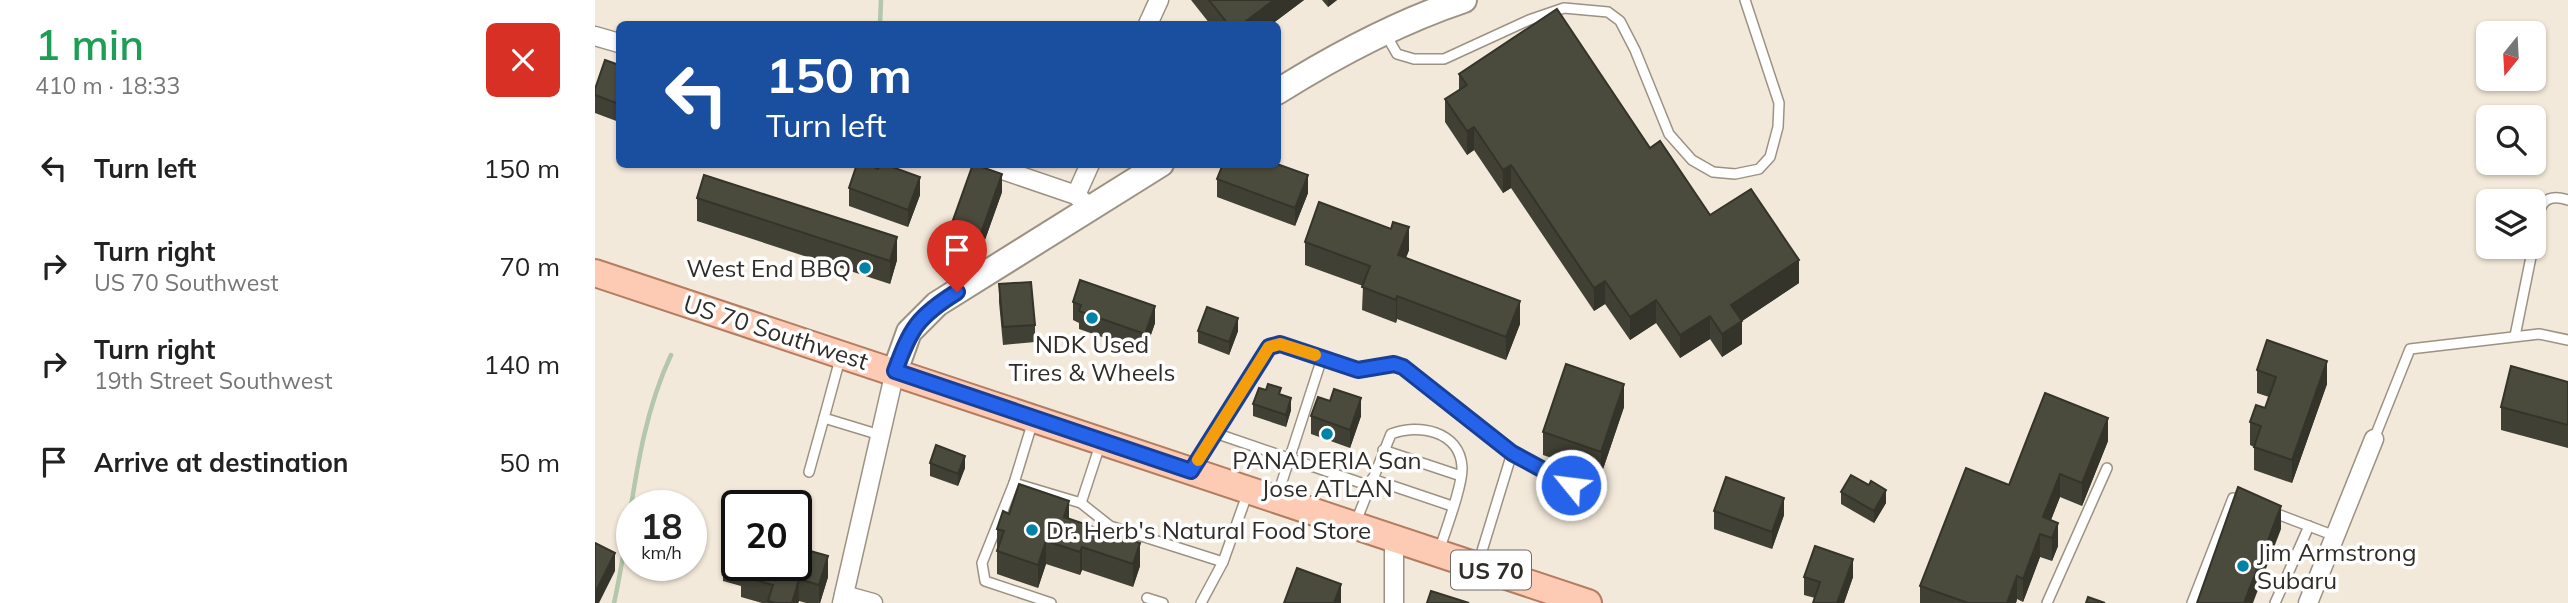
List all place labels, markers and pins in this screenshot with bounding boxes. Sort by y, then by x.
pin [927,220,987,292]
place label: West End BBQ [686,253,851,283]
marker: West End BBQ [857,260,873,276]
marker: NDK Used Tires & Wheels [1084,310,1100,326]
place label: NDK Used Tires & Wheels [1009,329,1175,387]
marker: PANADERIA San Jose ATLAN [1319,426,1335,442]
place label: PANADERIA San Jose ATLAN [1232,445,1422,503]
place label: Dr. Herb's Natural Food Store [1046,515,1371,545]
marker: Dr. Herb's Natural Food Store [1024,522,1040,538]
place label: Jim Armstrong Subaru [2257,537,2416,595]
marker: Jim Armstrong Subaru [2235,558,2251,574]

